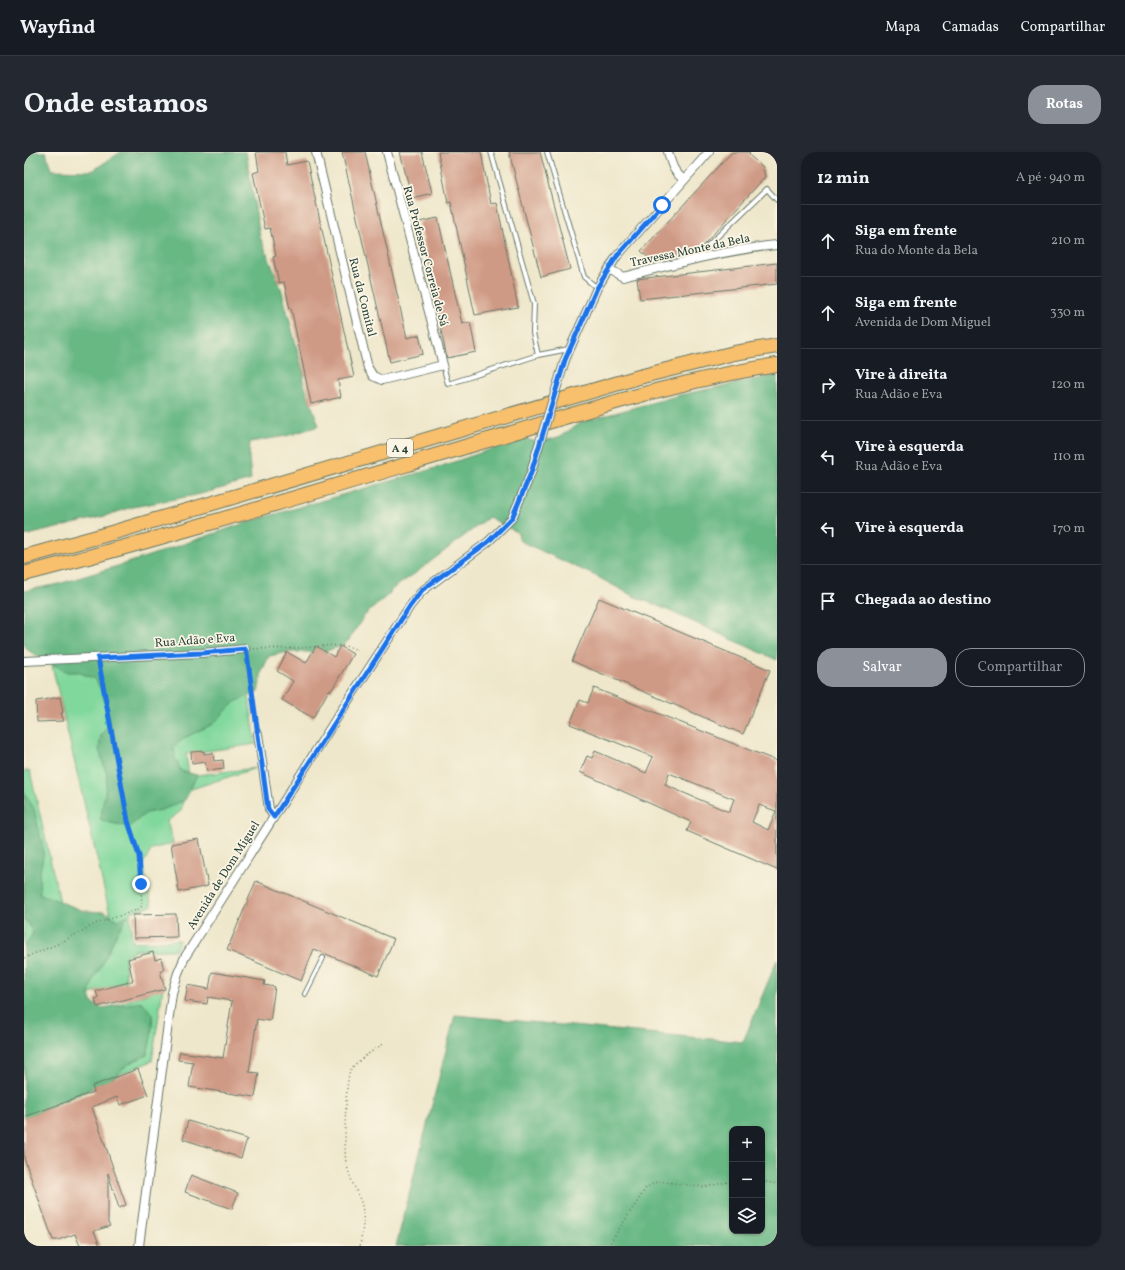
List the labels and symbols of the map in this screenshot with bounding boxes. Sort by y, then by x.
street label: Rua Professor Correia de Sá [399,184,452,328]
route start [653,196,671,214]
street label: Travessa Monte da Bela [629,230,752,272]
street label: Rua da Comital [345,256,380,339]
road number: A 4 [387,439,413,457]
street label: Rua Adão e Eva [154,630,236,652]
street label: Avenida de Dom Miguel [184,818,264,933]
route end [132,875,150,893]

